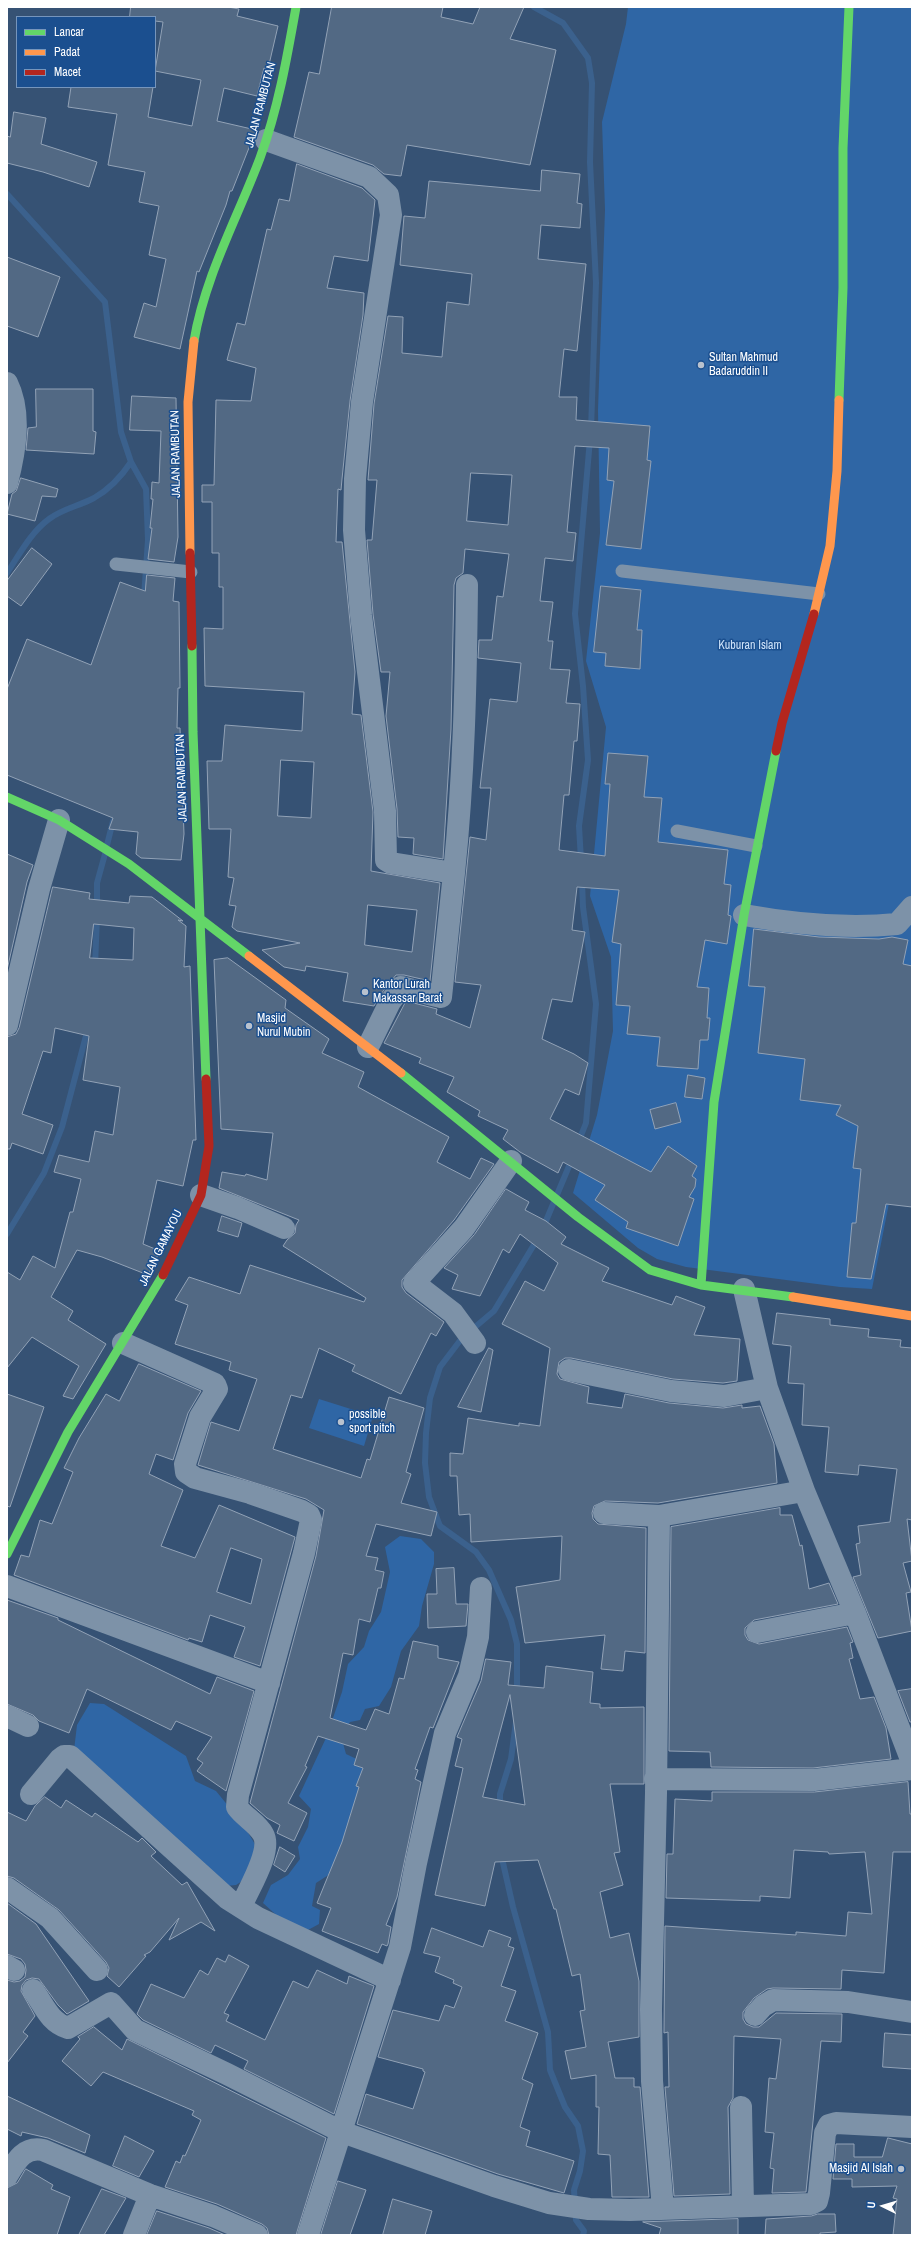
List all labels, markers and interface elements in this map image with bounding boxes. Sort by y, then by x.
legend [16,16,156,88]
text: Lancar [54,24,84,40]
text: Padat [54,44,80,60]
street label: JALAN RAMBUTAN [243,61,279,149]
text: Macet [54,64,81,80]
place label: Sultan Mahmud Badaruddin II [709,351,778,379]
marker: Sultan Mahmud Badaruddin II [696,360,706,370]
street label: JALAN RAMBUTAN [168,410,184,498]
park label: Kuburan Islam [718,639,782,653]
street label: JALAN RAMBUTAN [173,734,191,822]
place label: Kantor Lurah Makassar Barat [373,978,442,1006]
marker: Kantor Lurah Makassar Barat [360,987,370,997]
place label: Masjid Nurul Mubin [257,1012,311,1040]
marker: Masjid Nurul Mubin [244,1021,254,1031]
street label: JALAN GAMAYOU [136,1208,186,1288]
place label: possible sport pitch [349,1408,395,1436]
marker: possible sport pitch [336,1417,346,1427]
place label: Masjid Al Islah [829,2162,893,2176]
marker: Masjid Al Islah [896,2164,906,2174]
north arrow [863,2186,903,2226]
text: U [864,2201,878,2209]

